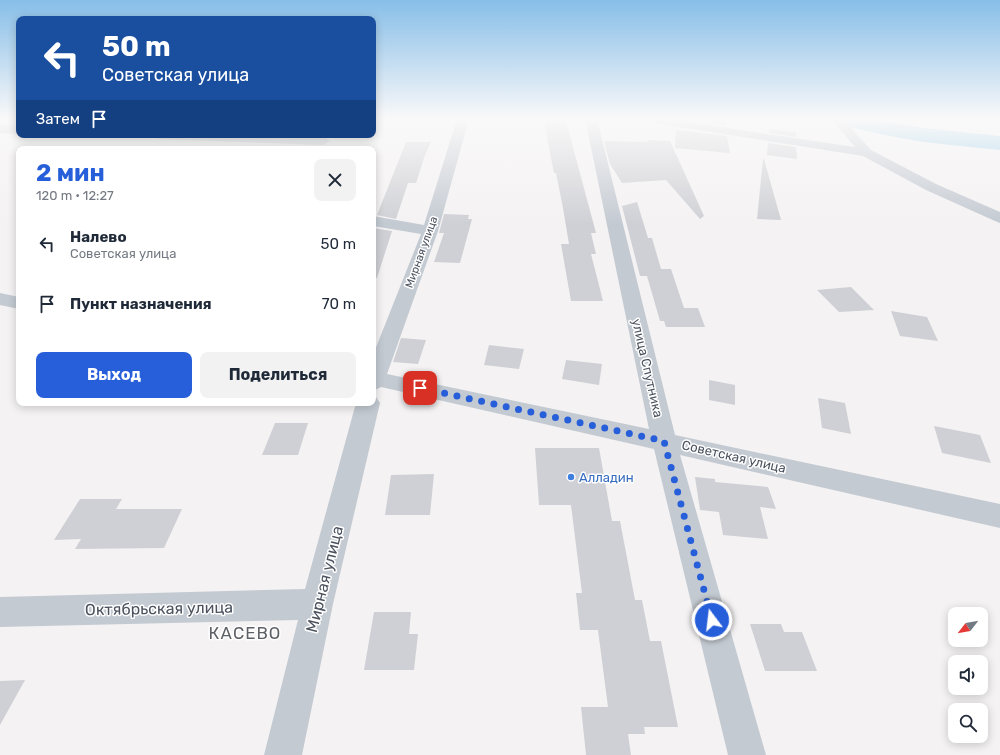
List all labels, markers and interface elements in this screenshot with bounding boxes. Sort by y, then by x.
text: 50 m [102,30,171,63]
icon: left [36,32,88,84]
text: Советская улица [102,64,249,86]
icon: arrive [88,108,110,130]
text: Затем [36,110,80,128]
text: 2 мин [36,159,105,187]
button: close [314,159,356,201]
text: 120 m · 12:27 [36,188,114,203]
street label: Мирная улица [403,215,440,290]
text: Налево [70,228,127,246]
icon: left [36,233,58,255]
text: 50 m [321,235,356,253]
text: Советская улица [70,246,176,261]
icon: arrive [36,293,58,315]
text: Пункт назначения [70,295,212,313]
text: 70 m [322,295,356,313]
street label: улица Спутника [629,317,666,419]
button: Выход [36,352,192,398]
button: Поделиться [200,352,356,398]
pin [403,371,437,405]
icon: arrive [409,377,431,399]
street label: Советская улица [680,437,787,476]
place label: Алладин [579,470,634,485]
marker: Алладин [566,472,576,482]
street label: Мирная улица [302,524,347,634]
street label: Октябрьская улица [85,598,233,619]
position arrow [691,599,733,641]
north arrow [948,607,988,647]
map controls [948,607,988,743]
district label: КАСЕВО [209,623,281,643]
button: sound [948,655,988,695]
button: search [948,703,988,743]

